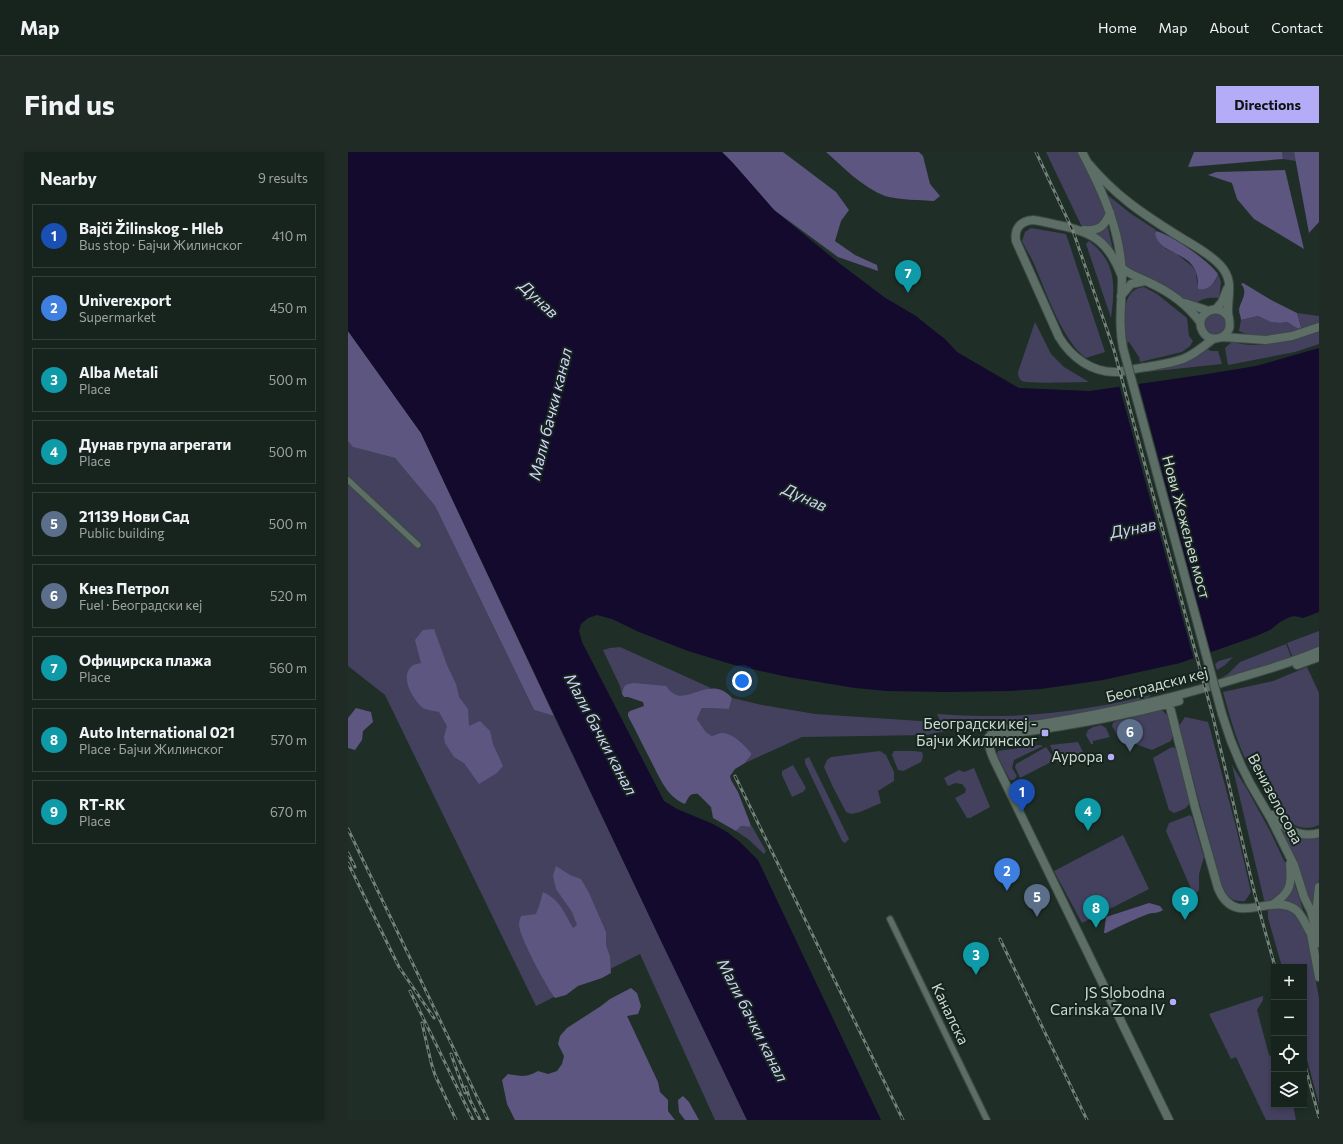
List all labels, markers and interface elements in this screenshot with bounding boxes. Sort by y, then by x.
text: Map [20,16,59,39]
text: Home [1098,19,1137,36]
text: Map [1159,19,1187,36]
text: About [1209,19,1249,36]
text: Contact [1271,19,1323,36]
button: Directions [1216,86,1319,123]
text: Find us [24,87,115,121]
text: Nearby [40,168,97,189]
text: 9 results [258,170,308,186]
text: Bajči Žilinskog - Hleb [79,219,223,237]
text: 1 [51,228,57,244]
text: 410 m [272,228,307,244]
text: Bus stop · Бајчи Жилинског [79,237,243,253]
pin: 7 [895,260,921,293]
water label: Дунав [514,274,563,322]
text: Univerexport [79,291,171,309]
text: 2 [50,300,58,316]
text: 450 m [269,300,307,316]
text: Supermarket [79,309,156,325]
water label: Мали бачки канал [524,346,575,482]
text: Alba Metali [79,363,158,381]
text: 3 [50,372,58,388]
text: 500 m [269,372,307,388]
text: Place [79,381,111,397]
text: Дунав група агрегати [79,435,231,453]
text: 4 [50,444,58,460]
text: 500 m [269,444,307,460]
text: Place [79,453,111,469]
street label: Нови Жежељев мост [1159,453,1215,600]
water label: Дунав [778,478,831,515]
text: 21139 Нови Сад [79,507,189,525]
water label: Дунав [1106,514,1158,542]
text: 5 [50,516,58,532]
text: 500 m [269,516,307,532]
text: Public building [79,525,165,541]
text: Кнез Петрол [79,579,169,597]
text: 6 [50,588,58,604]
text: 520 m [270,588,307,604]
text: Fuel · Београдски кеј [79,597,202,613]
text: Официрска плажа [79,651,211,669]
text: 7 [50,660,58,676]
text: 560 m [269,660,307,676]
street label: Београдски кеј [1104,663,1210,705]
text: Place [79,669,111,685]
water label: Мали бачки канал [561,669,642,798]
your location [732,671,752,691]
place label: Београдски кеј - Бајчи Жилинског [916,714,1037,749]
pin: 6 [1117,719,1143,752]
text: Auto International 021 [79,723,235,741]
marker: Београдски кеј - Бајчи Жилинског [1040,728,1050,738]
text: 8 [50,732,58,748]
text: 570 m [270,732,307,748]
text: Place · Бајчи Жилинског [79,741,223,757]
place label: Аурора [1051,747,1103,765]
street label: Венизелосова [1245,750,1307,847]
marker: Аурора [1106,752,1116,762]
pin: 1 [1009,779,1035,812]
text: RT-RK [79,795,125,813]
pin: 4 [1075,798,1101,831]
text: 9 [50,804,58,820]
text: 670 m [270,804,307,820]
text: Place [79,813,111,829]
pin: 2 [994,858,1020,891]
pin: 5 [1024,884,1050,917]
pin: 9 [1172,887,1198,920]
pin: 8 [1083,895,1109,928]
pin: 3 [963,942,989,975]
water label: Мали бачки канал [714,955,793,1085]
map controls [1271,964,1307,1108]
button: + [1271,964,1307,1000]
street label: Каналска [928,980,973,1047]
place label: JS Slobodna Carinska Zona IV [1050,983,1165,1018]
marker: JS Slobodna Carinska Zona IV [1168,997,1178,1007]
button: − [1271,1000,1307,1036]
button: locate [1271,1036,1307,1072]
button: layers [1271,1072,1307,1108]

